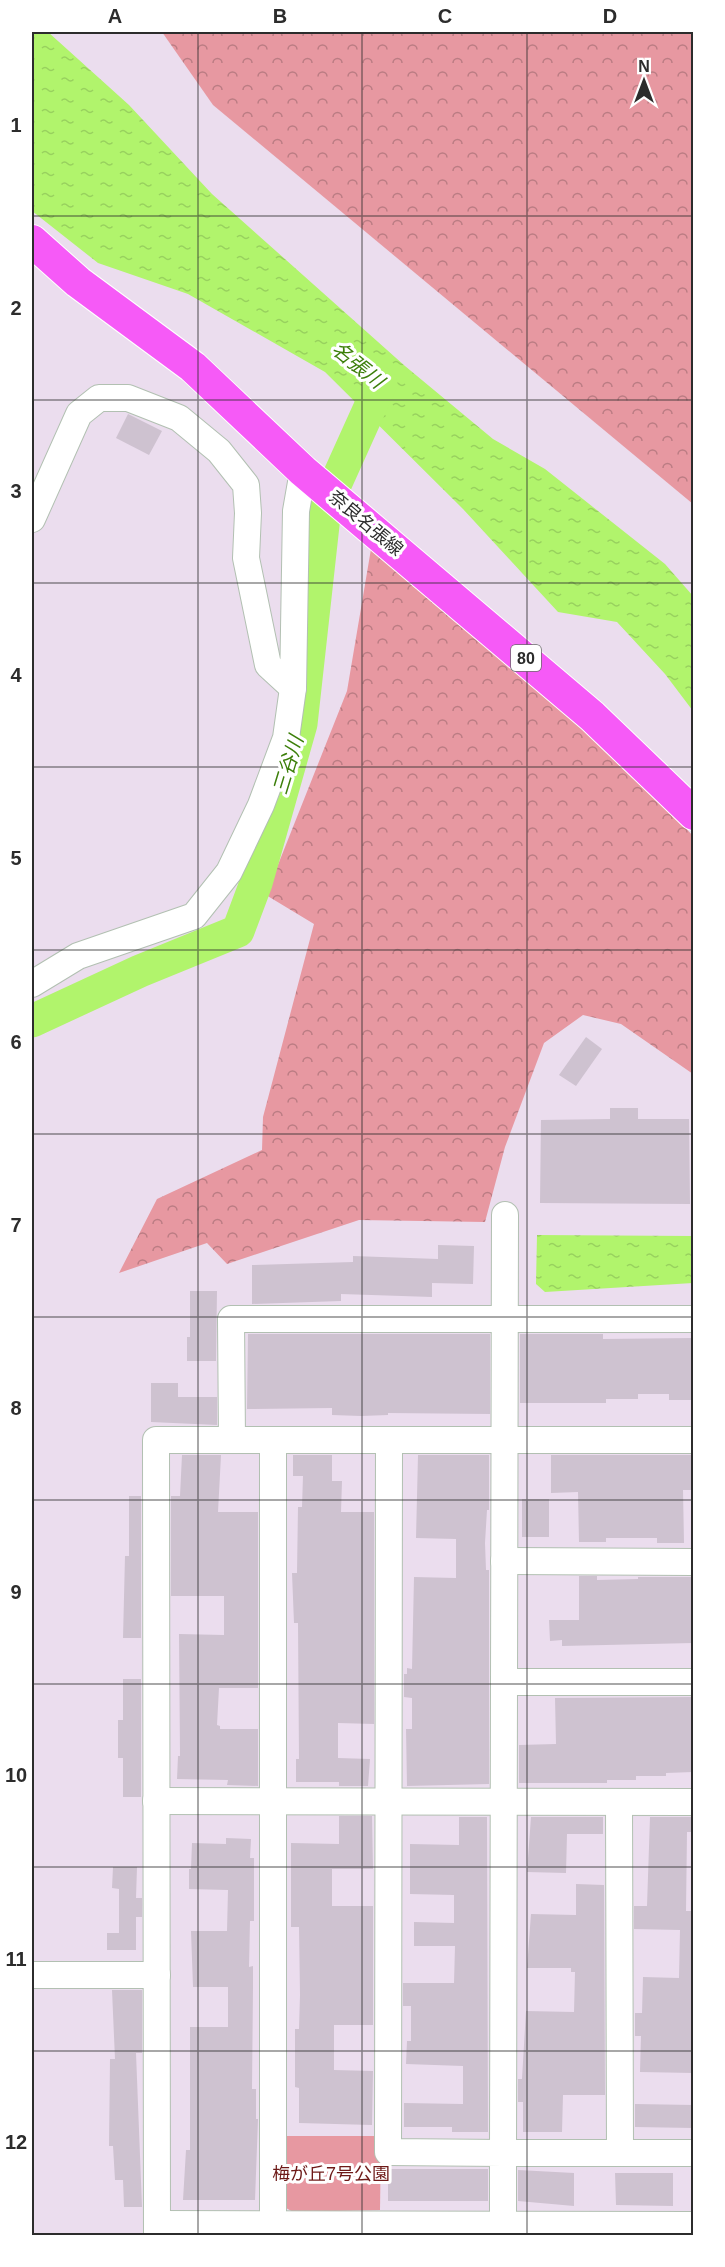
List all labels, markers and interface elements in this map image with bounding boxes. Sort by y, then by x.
text: A [108,5,122,27]
text: B [273,5,287,27]
text: C [438,5,452,27]
text: D [603,5,617,27]
north arrow [614,51,674,111]
text: N [638,58,650,75]
text: 1 [10,114,22,136]
text: 2 [10,297,22,319]
water label: 名張川 [328,338,390,394]
text: 3 [10,480,22,502]
street label: 奈良名張線 [325,486,407,560]
road number: 80 [511,645,541,671]
text: 4 [10,664,22,686]
water label: 三谷川 [269,731,308,797]
text: 5 [10,847,22,869]
text: 6 [10,1031,22,1053]
text: 7 [10,1214,22,1236]
text: 8 [10,1397,22,1419]
text: 9 [10,1581,22,1603]
text: 10 [5,1764,27,1786]
text: 11 [5,1948,27,1970]
text: 12 [5,2131,27,2153]
park label: 梅が丘7号公園 [272,2164,390,2184]

